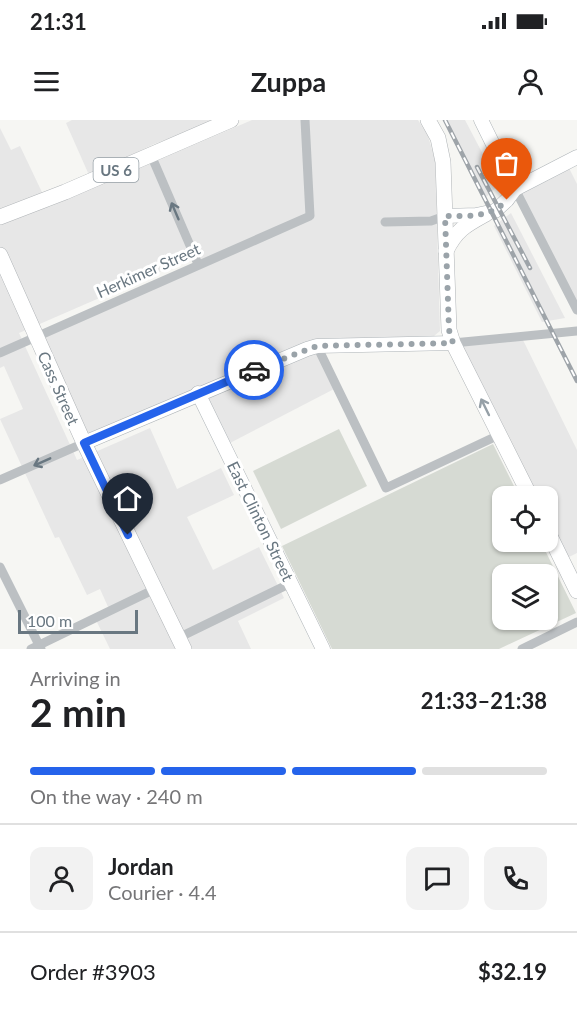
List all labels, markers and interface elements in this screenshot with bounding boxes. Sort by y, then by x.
text: 21:31 [30,8,87,35]
icon: menu [30,65,63,98]
text: Zuppa [251,65,326,98]
icon: person [514,65,547,98]
pin [481,138,532,200]
icon: bag [490,147,523,180]
road number: US 6 [94,158,138,182]
one-way arrow [169,202,180,220]
street label: Herkimer Street [93,239,203,301]
courier [224,340,284,400]
street label: Cass Street [34,348,84,428]
icon: car [238,354,271,387]
one-way arrow [478,398,490,416]
one-way arrow [33,457,51,468]
street label: East Clinton Street [224,458,298,584]
pin [102,473,153,535]
icon: home [111,482,144,515]
map controls [492,486,558,630]
button: locate [492,486,558,552]
button: layers [492,564,558,630]
scale bar [18,607,138,634]
text: 100 m [27,611,72,630]
text: Arriving in [30,666,121,690]
text: 21:33–21:38 [421,687,547,714]
text: 2 min [30,689,127,735]
text: On the way · 240 m [30,784,203,808]
button: person [30,847,93,910]
button: chat [406,847,469,910]
button: phone [484,847,547,910]
text: Jordan [108,853,174,880]
text: Courier · 4.4 [108,880,217,904]
text: Order #3903 [30,958,156,985]
text: $32.19 [478,958,547,985]

